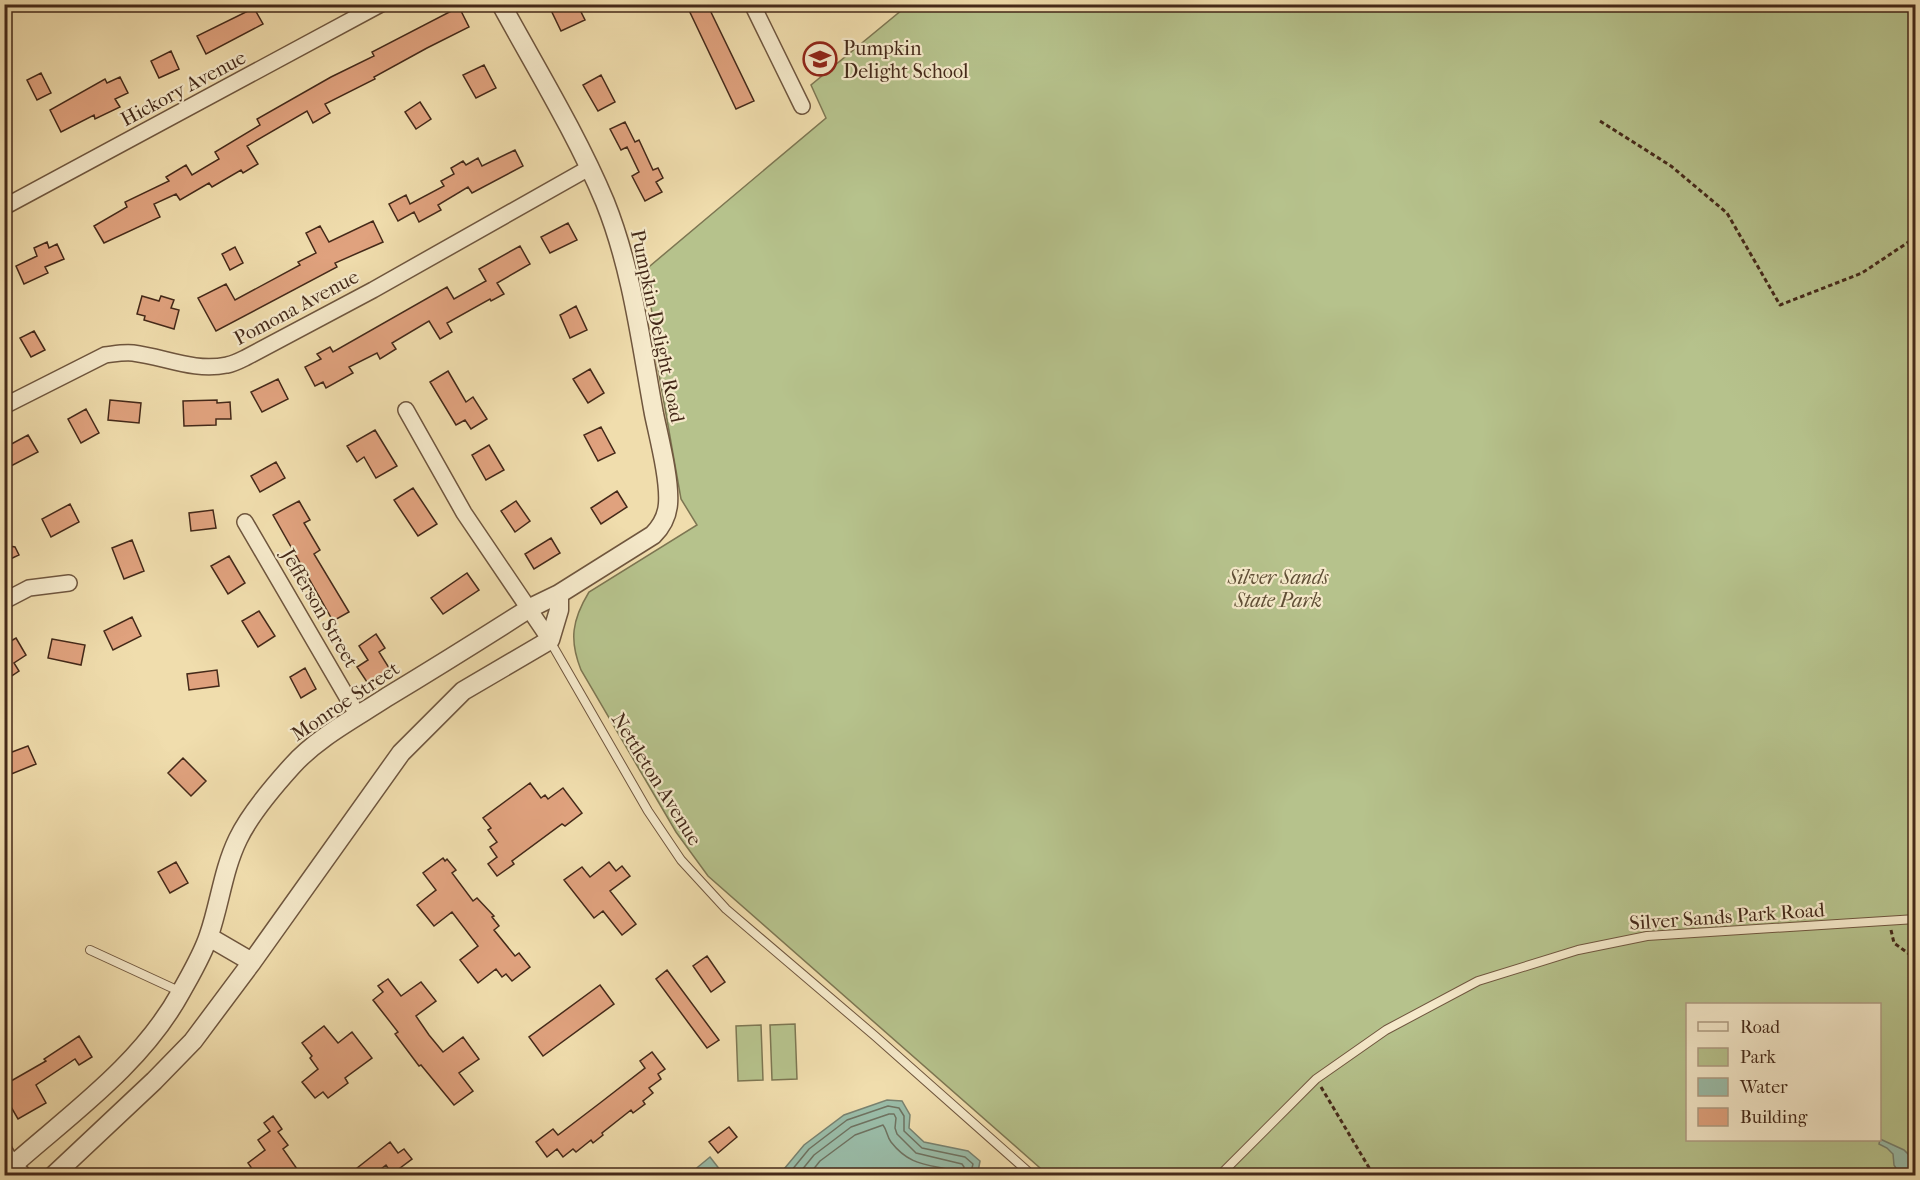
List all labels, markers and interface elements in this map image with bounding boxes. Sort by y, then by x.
place label: Pumpkin Delight School [843,37,969,83]
school or university icon: Pumpkin Delight School [802,41,838,77]
street label: Hickory Avenue [117,46,250,131]
street label: Pumpkin Delight Road [626,227,689,426]
street label: Pomona Avenue [230,265,363,350]
street label: Jefferson Street [275,543,363,672]
park label: Silver Sands State Park [1227,566,1329,612]
street label: Monroe Street [287,657,404,746]
street label: Nettleton Avenue [607,709,707,850]
street label: Silver Sands Park Road [1628,898,1827,935]
legend [1686,1003,1881,1141]
text: Road [1740,1017,1780,1038]
text: Park [1740,1047,1777,1068]
text: Water [1739,1077,1788,1098]
text: Building [1740,1107,1808,1128]

